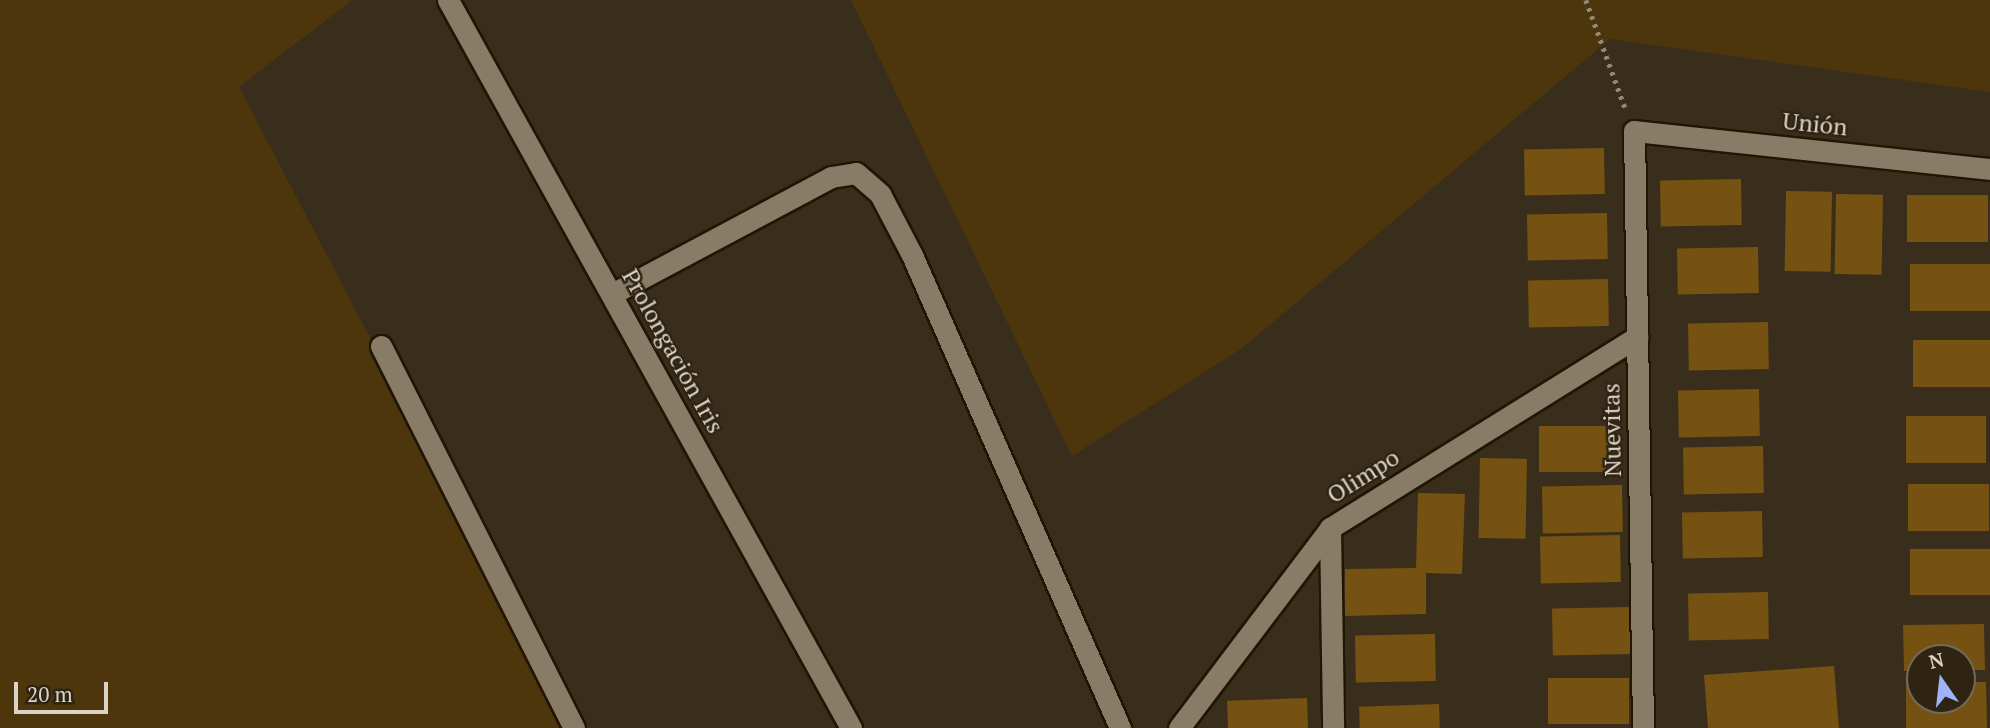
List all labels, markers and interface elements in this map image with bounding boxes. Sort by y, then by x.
street label: Unión [1781,106,1849,142]
street label: Prolongación Iris [616,264,730,438]
street label: Nuevitas [1597,383,1627,477]
street label: Olimpo [1322,443,1404,509]
north arrow [1906,644,1976,714]
text: N [1926,646,1946,674]
scale bar [18,668,112,712]
text: 20 m [27,680,73,708]

